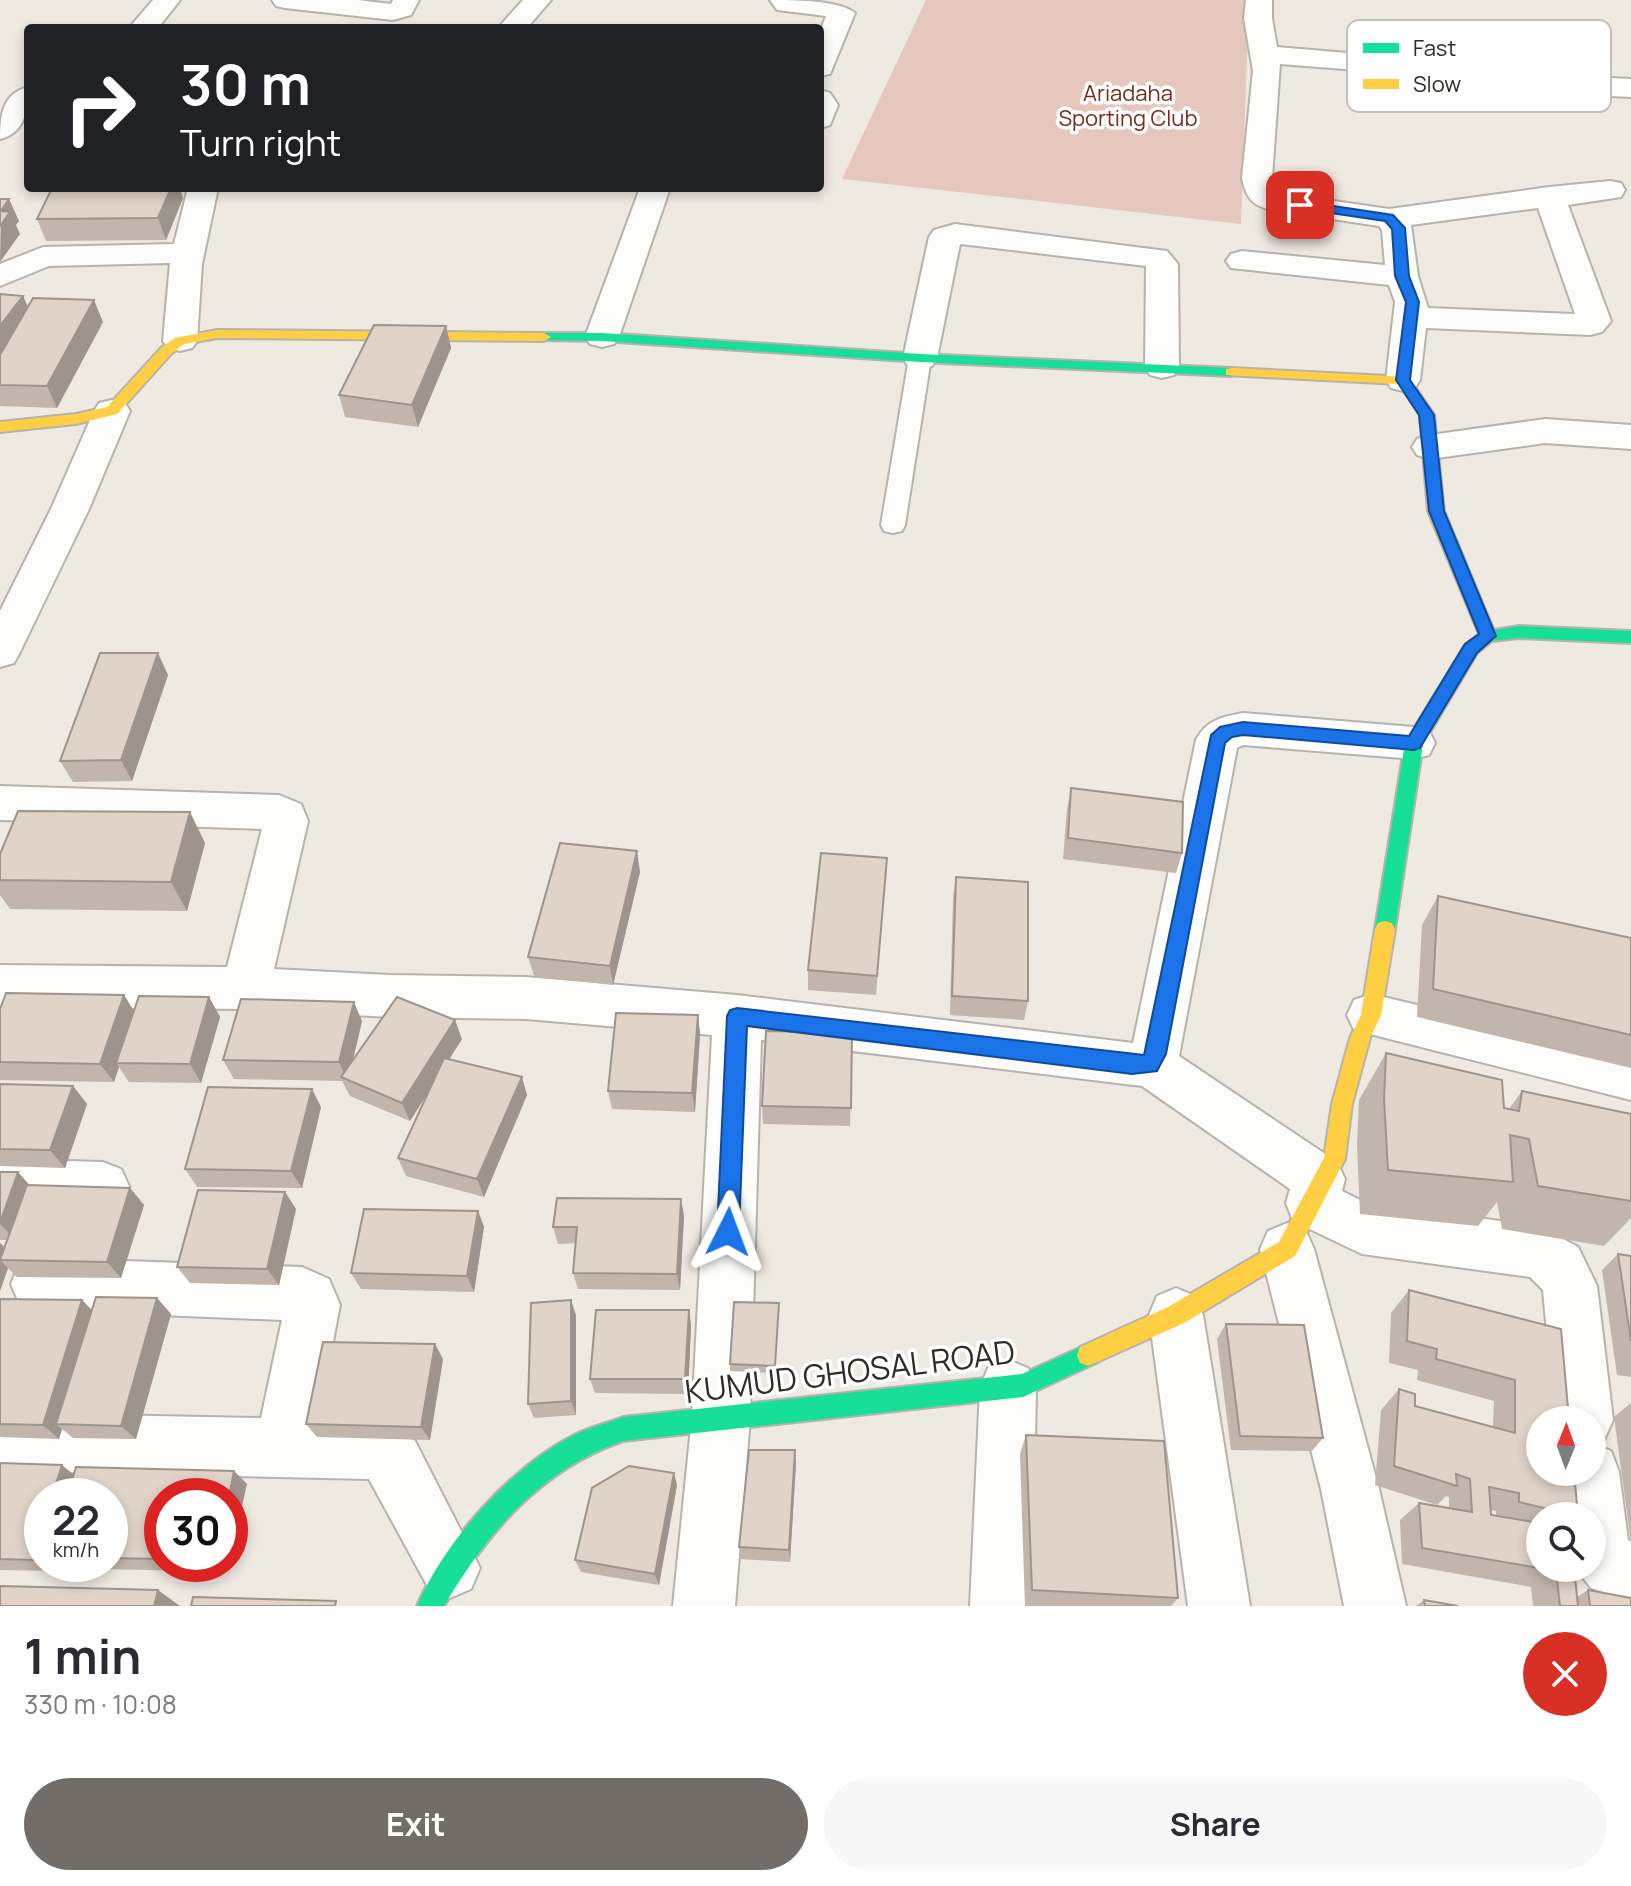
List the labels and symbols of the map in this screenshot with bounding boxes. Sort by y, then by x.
legend [1347,20,1611,112]
text: Fast [1413,33,1456,63]
text: Slow [1413,69,1461,99]
park label: Ariadaha Sporting Club [1059,78,1197,133]
pin [1266,171,1334,239]
position arrow [686,1190,770,1274]
street label: KUMUD GHOSAL ROAD [682,1329,1017,1413]
north arrow [1526,1406,1606,1486]
speed limit sign: 30 [144,1478,248,1582]

